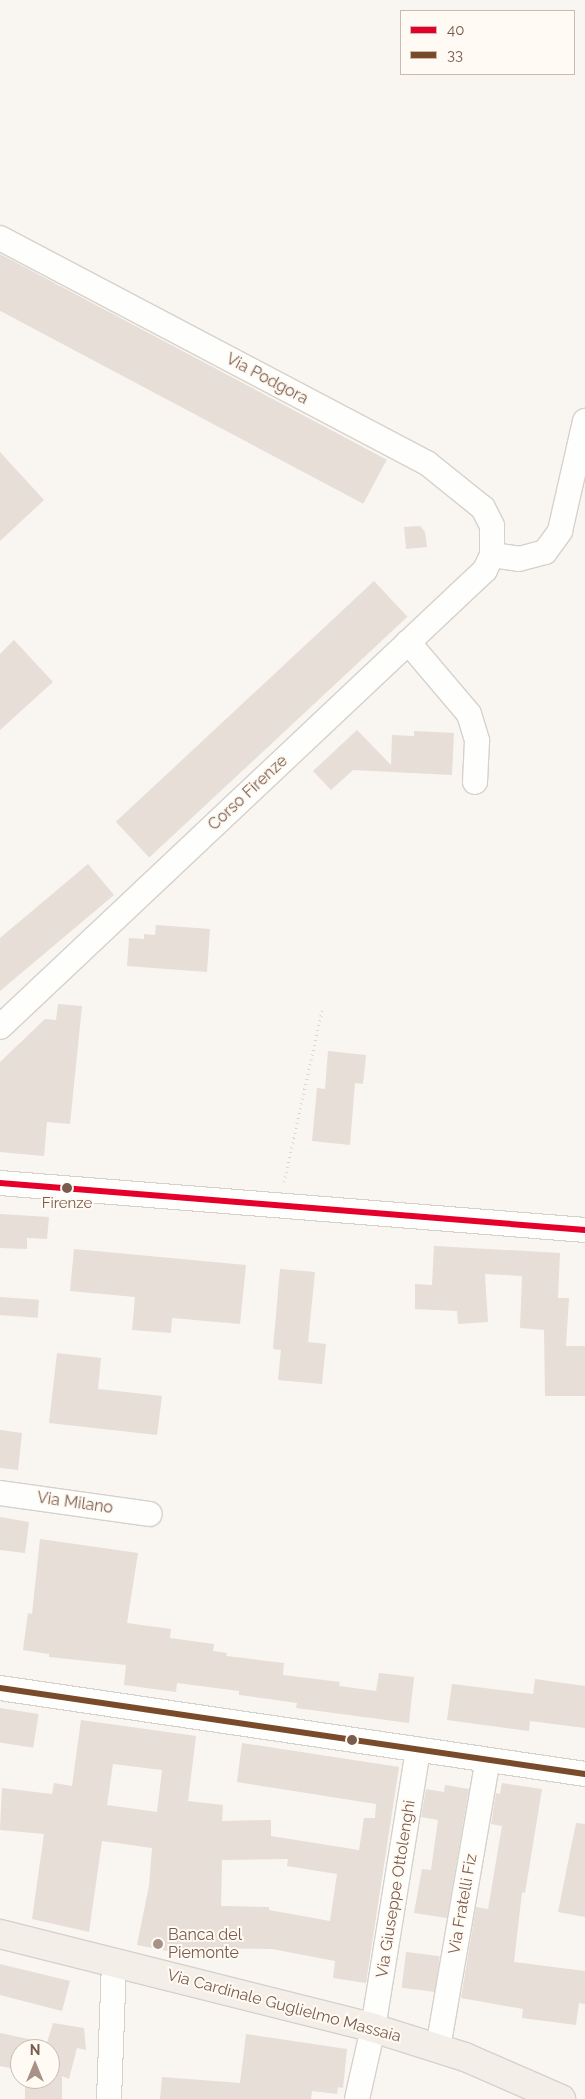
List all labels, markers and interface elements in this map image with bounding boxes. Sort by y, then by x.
legend [400,10,575,75]
text: 40 [447,21,464,39]
text: 33 [447,46,463,64]
street label: Via Podgora [223,349,311,409]
street label: Corso Firenze [204,751,292,835]
marker: Firenze [62,1183,72,1193]
place label: Firenze [42,1195,92,1213]
street label: Via Milano [36,1488,114,1518]
unlabelled marker [347,1735,357,1745]
street label: Via Giuseppe Ottolenghi [372,1799,420,1979]
street label: Via Fratelli Fiz [445,1852,481,1956]
place label: Banca del Piemonte [168,1925,242,1963]
marker: Banca del Piemonte [152,1938,164,1950]
street label: Via Cardinale Guglielmo Massaia [165,1965,403,2047]
north arrow [10,2039,60,2089]
text: N [30,2042,40,2058]

